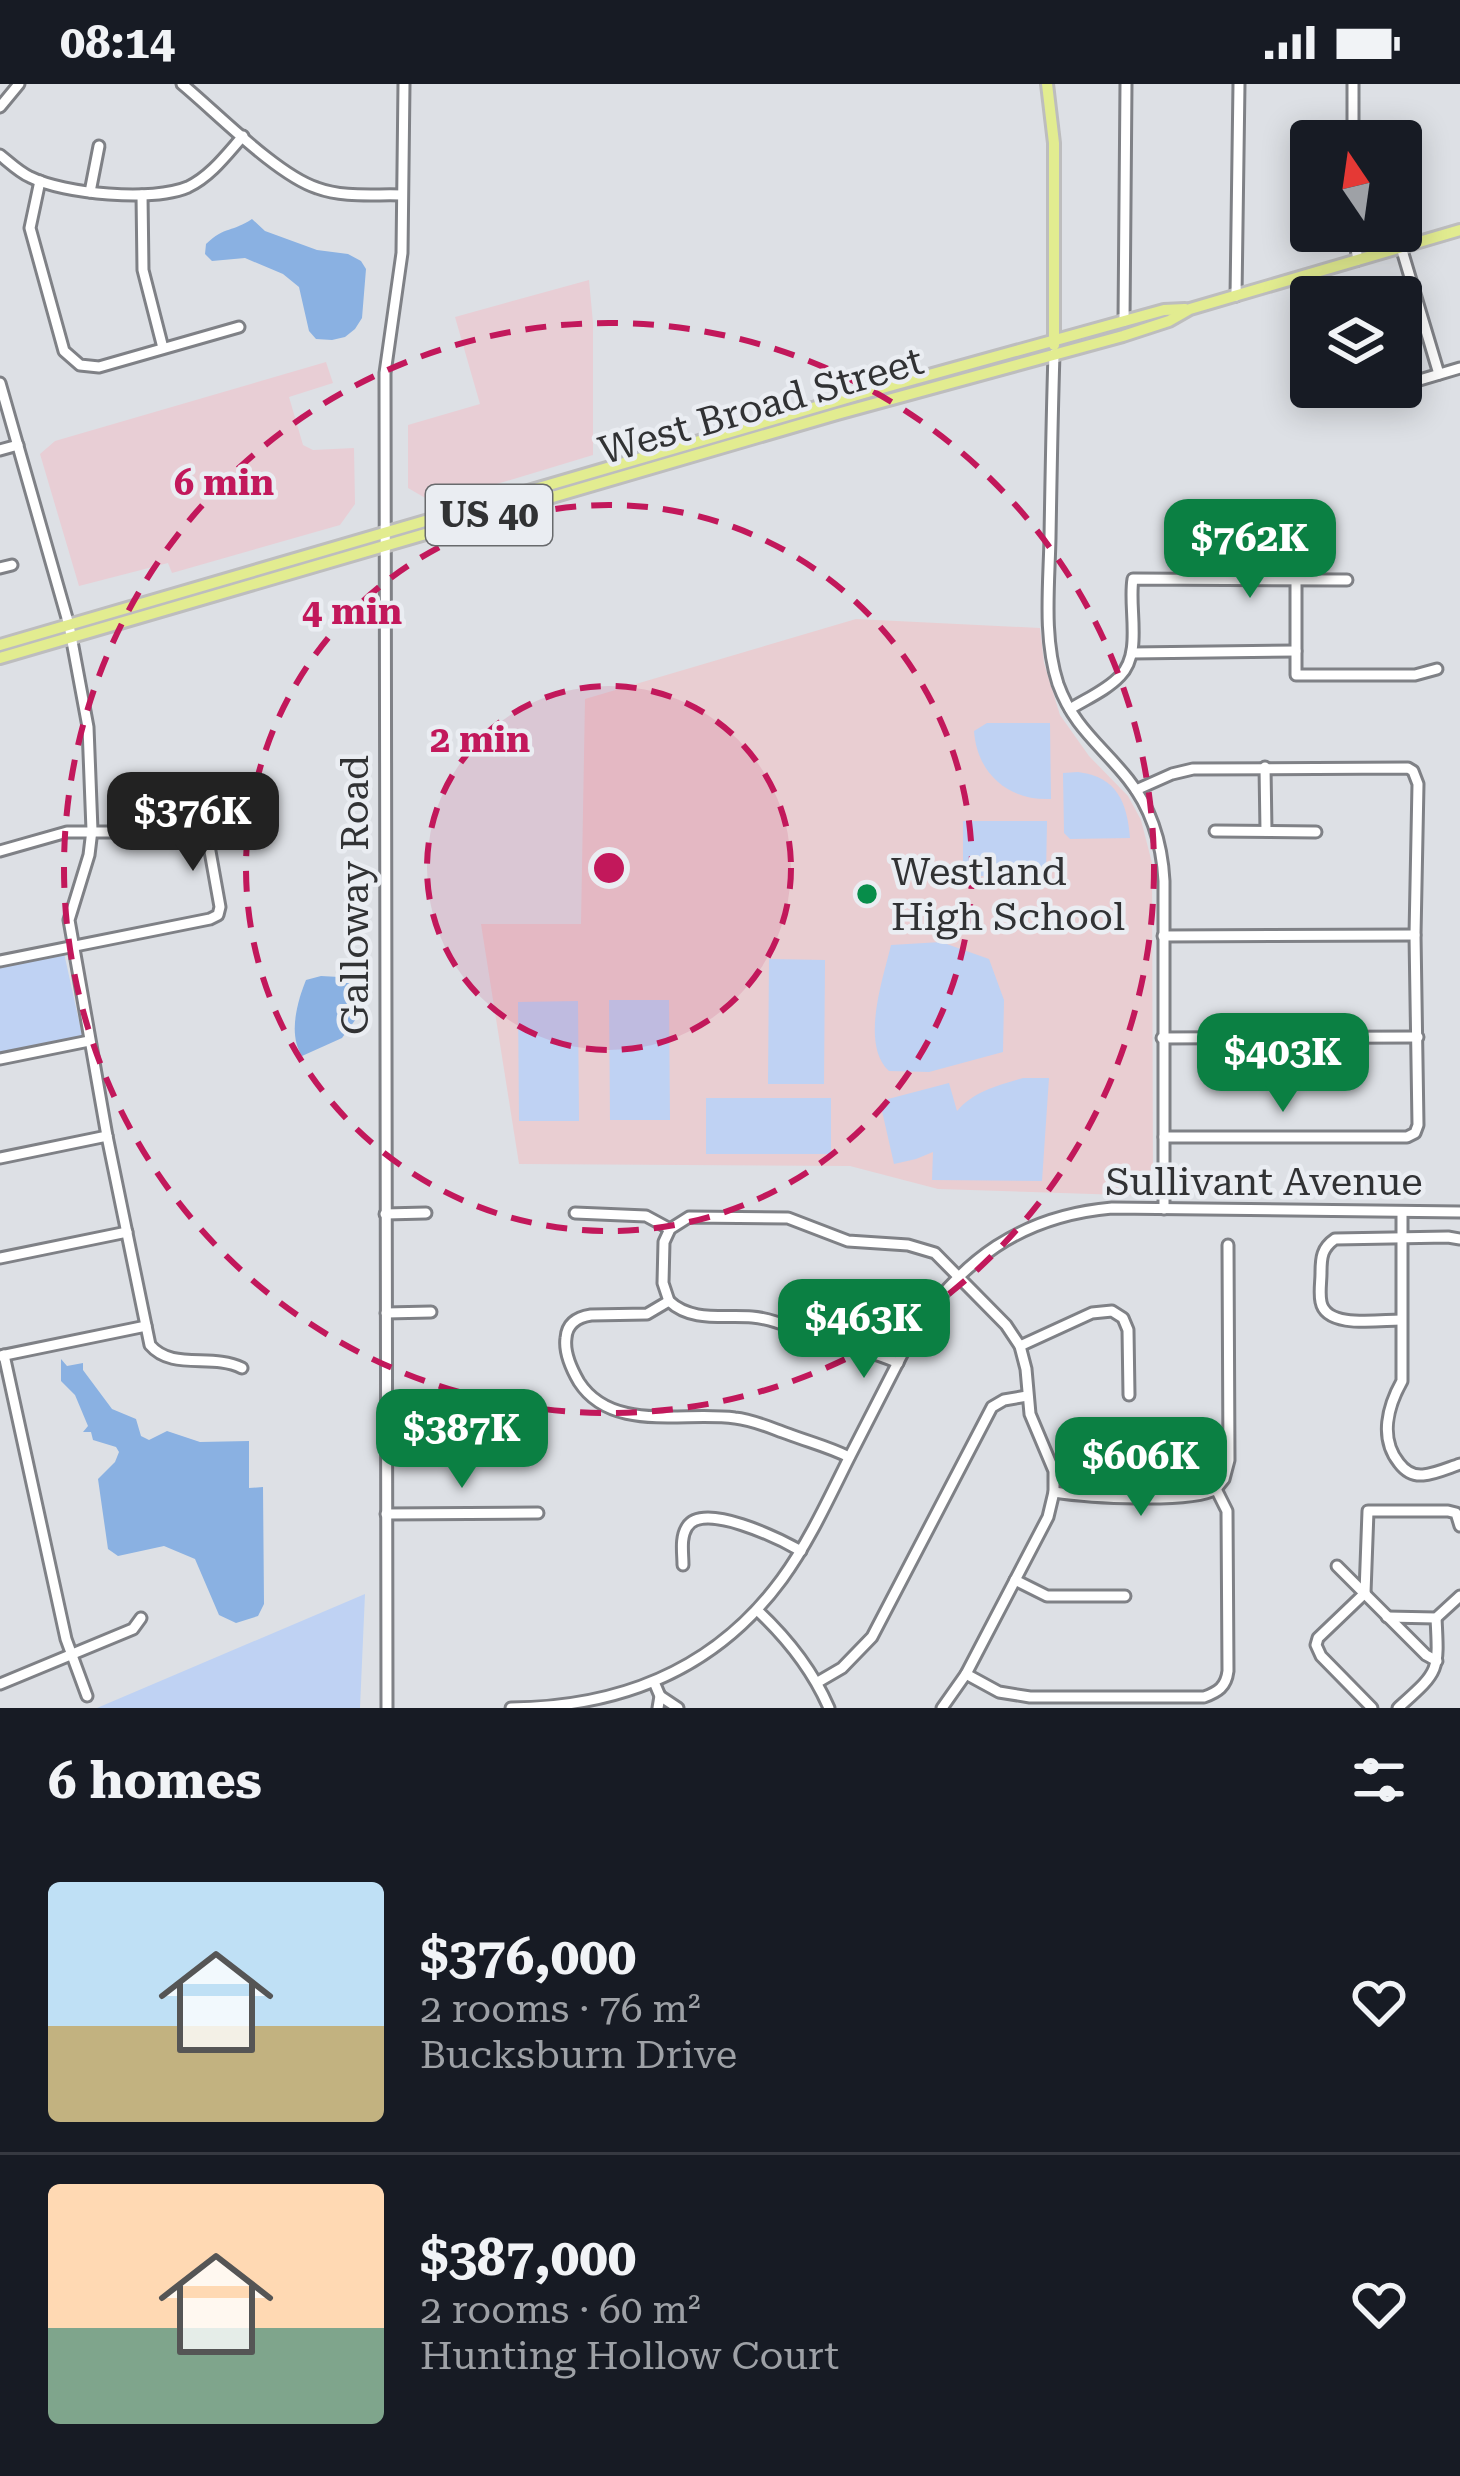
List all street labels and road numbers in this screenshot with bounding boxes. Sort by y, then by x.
street label: West Broad Street [594,338,928,474]
road number: US 40 [426,485,552,545]
street label: Galloway Road [332,755,378,1035]
street label: Sullivant Avenue [1105,1159,1423,1205]

